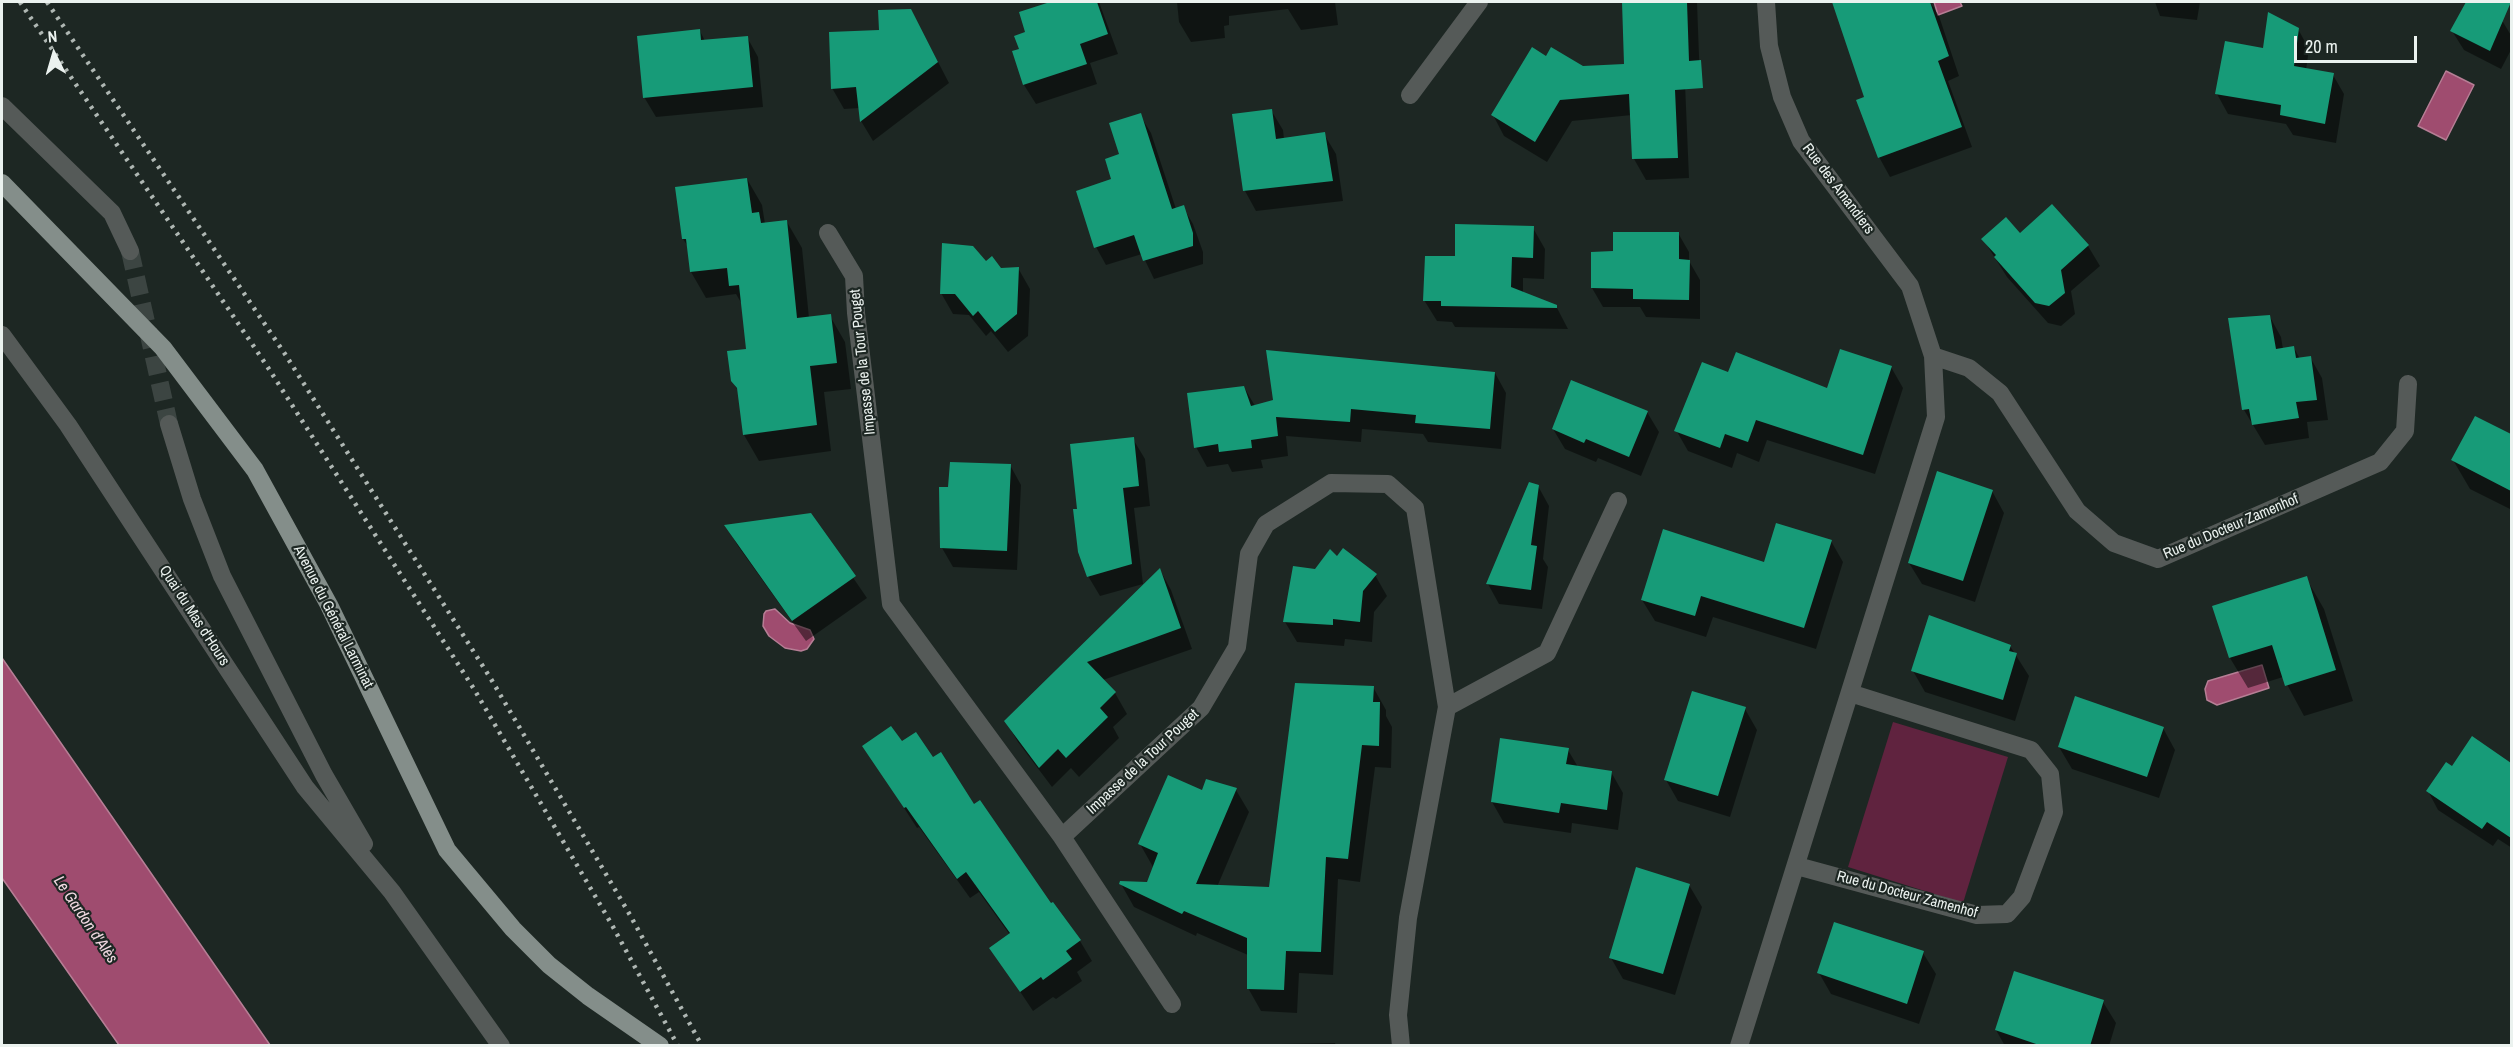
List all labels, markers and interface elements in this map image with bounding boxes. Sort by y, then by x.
north arrow [24,24,84,84]
scale bar [2297,24,2420,62]
text: N [47,25,58,47]
text: 20 m [2305,34,2338,59]
street label: Rue des Amandiers [1798,140,1878,238]
street label: Impasse de la Tour Pouget [846,288,880,436]
street label: Rue du Docteur Zamenhof [2161,490,2301,564]
street label: Avenue du Général Larminat [289,543,377,691]
street label: Quai du Mas d'Hours [155,563,233,669]
street label: Impasse de la Tour Pouget [1083,706,1203,818]
street label: Rue du Docteur Zamenhof [1835,868,1979,922]
water label: Le Gardon d'Alès [49,873,121,967]

